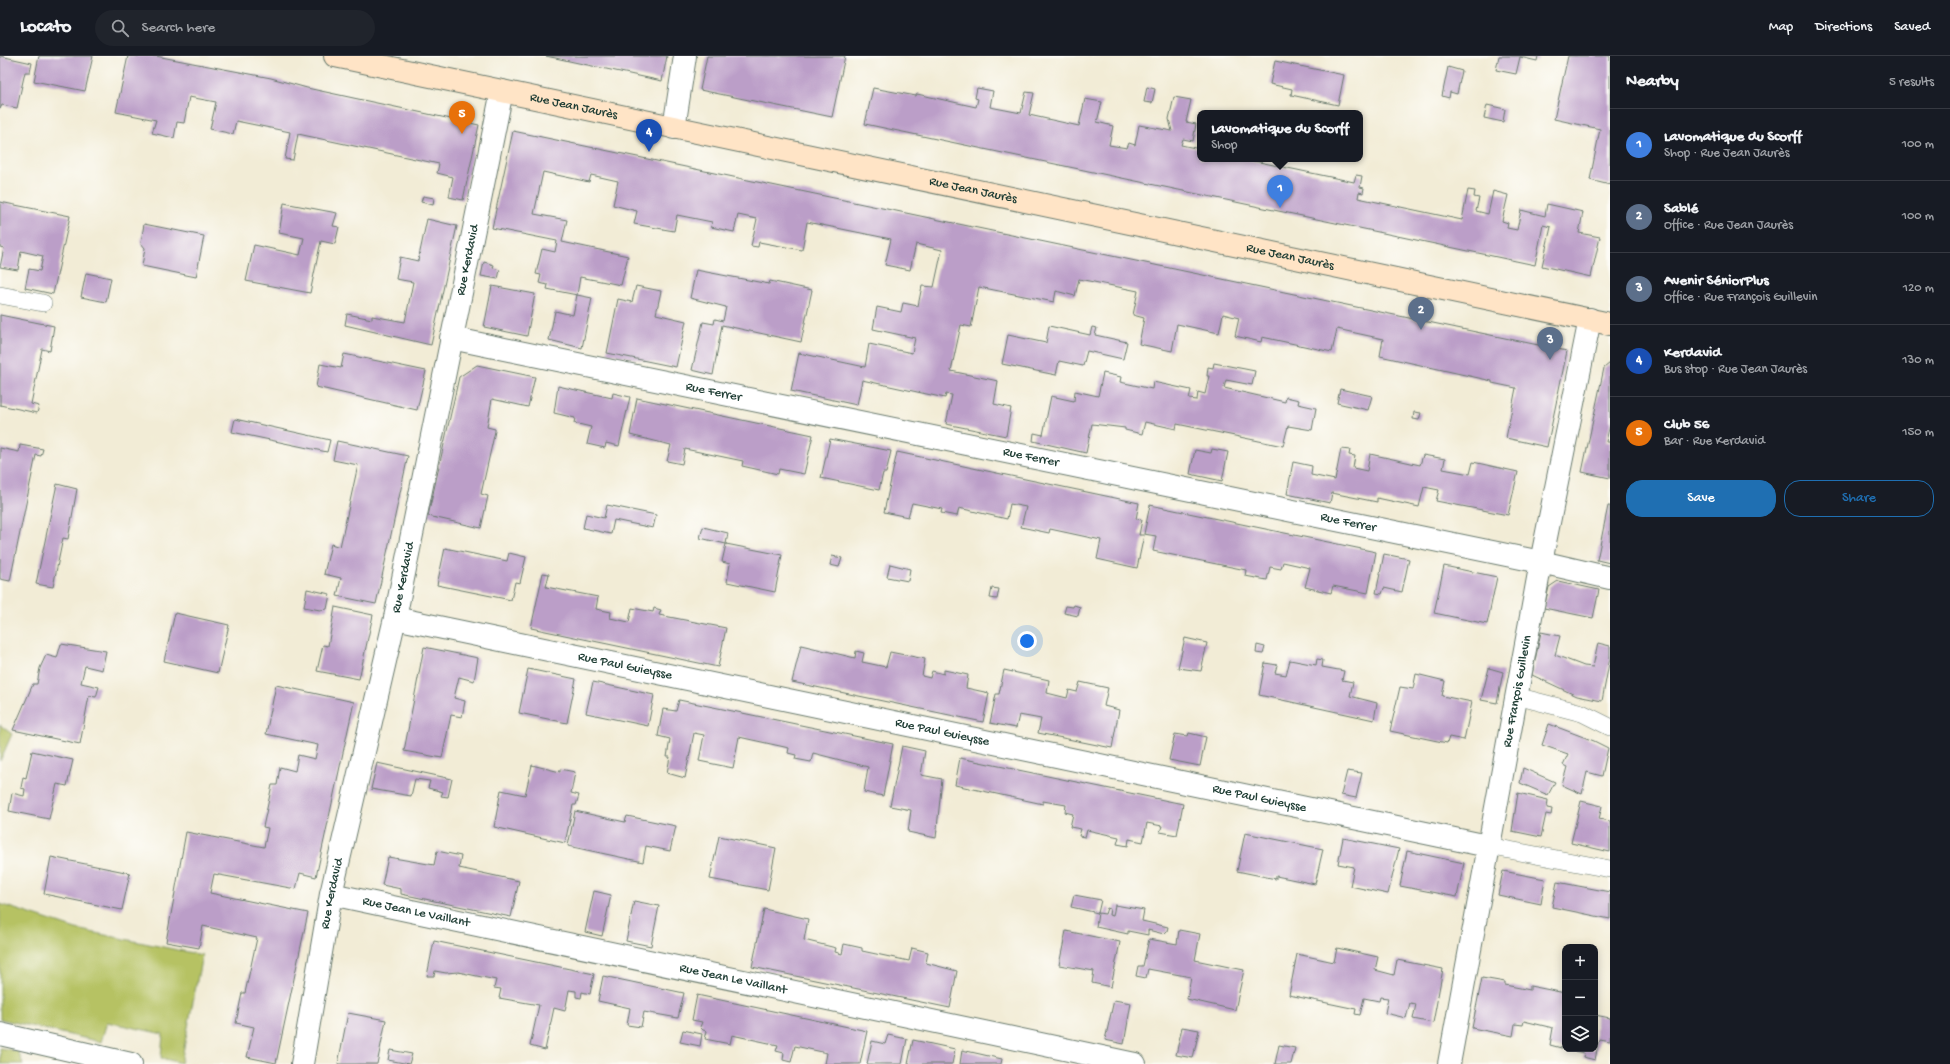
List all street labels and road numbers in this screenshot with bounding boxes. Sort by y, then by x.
street label: Rue Jean Jaurès [529,90,620,123]
street label: Rue Jean Jaurès [928,174,1019,207]
street label: Rue Kerdavid [453,222,482,297]
street label: Rue Jean Jaurès [1245,240,1336,274]
street label: Rue Ferrer [684,379,744,405]
street label: Rue Ferrer [1002,444,1062,470]
street label: Rue Ferrer [1319,509,1379,536]
street label: Rue Kerdavid [389,539,418,615]
street label: Rue François Guillevin [1500,633,1535,748]
street label: Rue Paul Guieysse [577,649,674,683]
street label: Rue Paul Guieysse [894,715,991,749]
street label: Rue Paul Guieysse [1211,781,1308,815]
street label: Rue Kerdavid [318,855,347,930]
street label: Rue Jean Le Vaillant [361,893,473,931]
street label: Rue Jean Le Vaillant [678,960,790,998]

